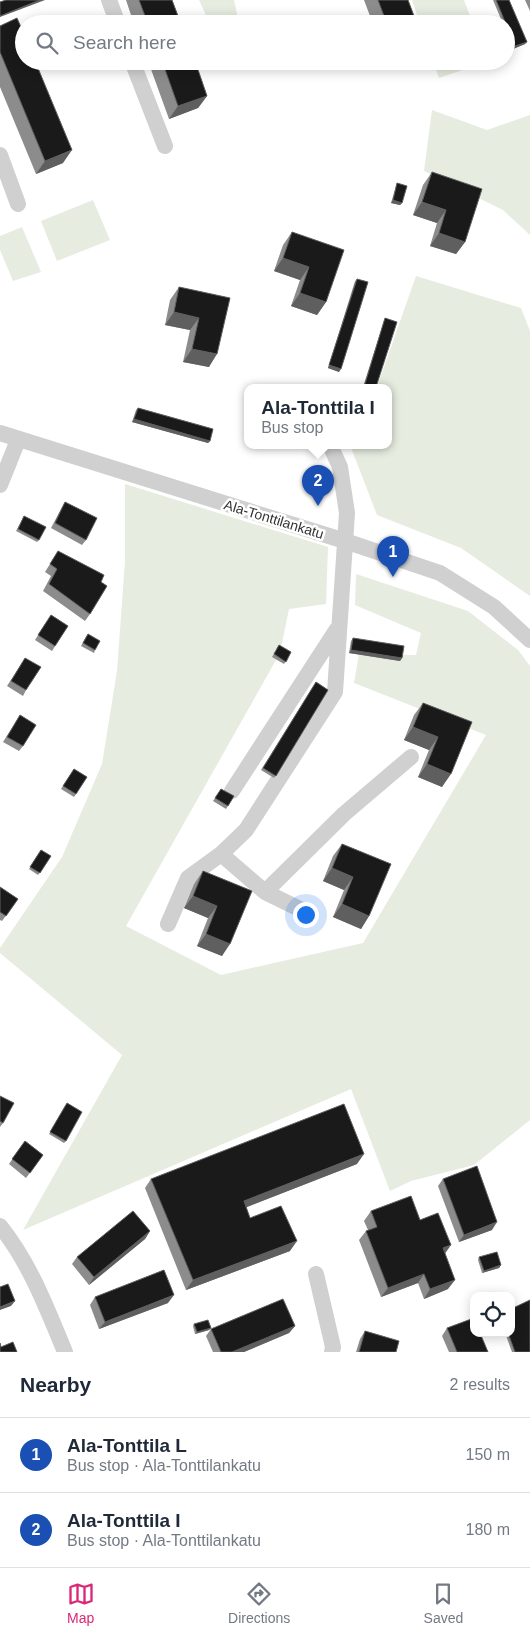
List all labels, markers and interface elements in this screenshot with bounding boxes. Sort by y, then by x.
search box [15,15,515,70]
icon: search [33,29,61,57]
text: Search here [73,32,177,53]
popup [244,384,392,449]
text: Ala-Tonttila I [261,397,375,418]
text: Bus stop [261,419,323,436]
pin: 2 [302,465,334,506]
street label: Ala-Tonttilankatu [222,496,326,542]
pin: 1 [377,536,409,577]
your location [293,902,319,928]
map controls [470,1292,515,1337]
button: locate [470,1292,515,1337]
text: Nearby [20,1373,91,1396]
text: 2 results [450,1376,510,1393]
text: Ala-Tonttila L [67,1435,187,1456]
text: 1 [32,1446,40,1463]
text: 150 m [466,1446,510,1463]
text: Bus stop · Ala-Tonttilankatu [67,1457,261,1474]
text: Ala-Tonttila I [67,1510,181,1531]
text: 2 [32,1521,40,1538]
text: 180 m [466,1521,510,1538]
text: Bus stop · Ala-Tonttilankatu [67,1532,261,1549]
tab: Map [67,1580,95,1626]
tab: Directions [228,1580,290,1626]
tab: Saved [424,1580,463,1626]

